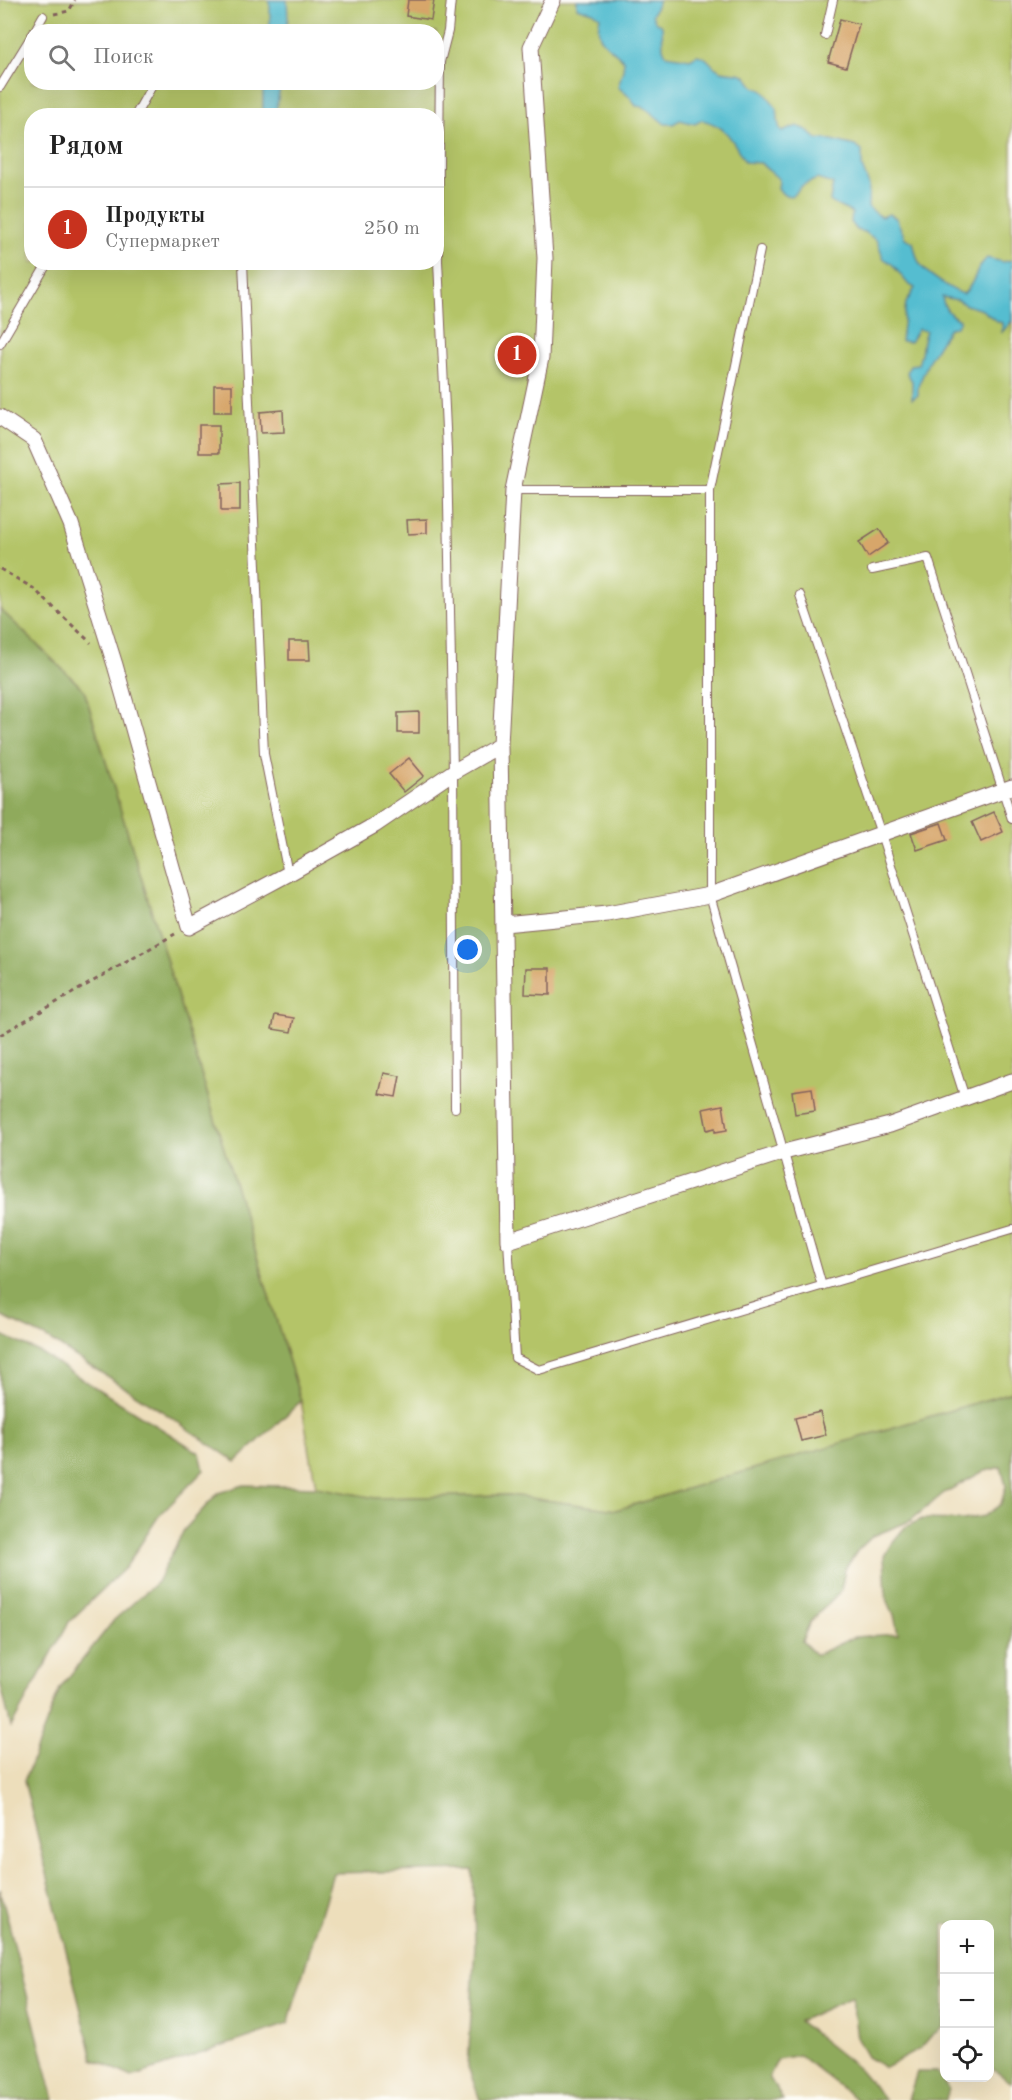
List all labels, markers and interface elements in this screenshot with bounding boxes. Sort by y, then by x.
search box [24,24,444,90]
icon: search [45,41,78,74]
text: Поиск [93,46,154,68]
text: Рядом [48,134,123,160]
text: Продукты [105,205,205,227]
text: 1 [62,219,73,239]
text: 250 m [364,219,420,239]
text: Супермаркет [105,232,220,252]
pin: 1 [498,332,536,378]
your location [453,935,482,964]
map controls [940,1920,994,2082]
button: + [940,1920,994,1974]
button: − [940,1974,994,2028]
button: locate [940,2028,994,2082]

